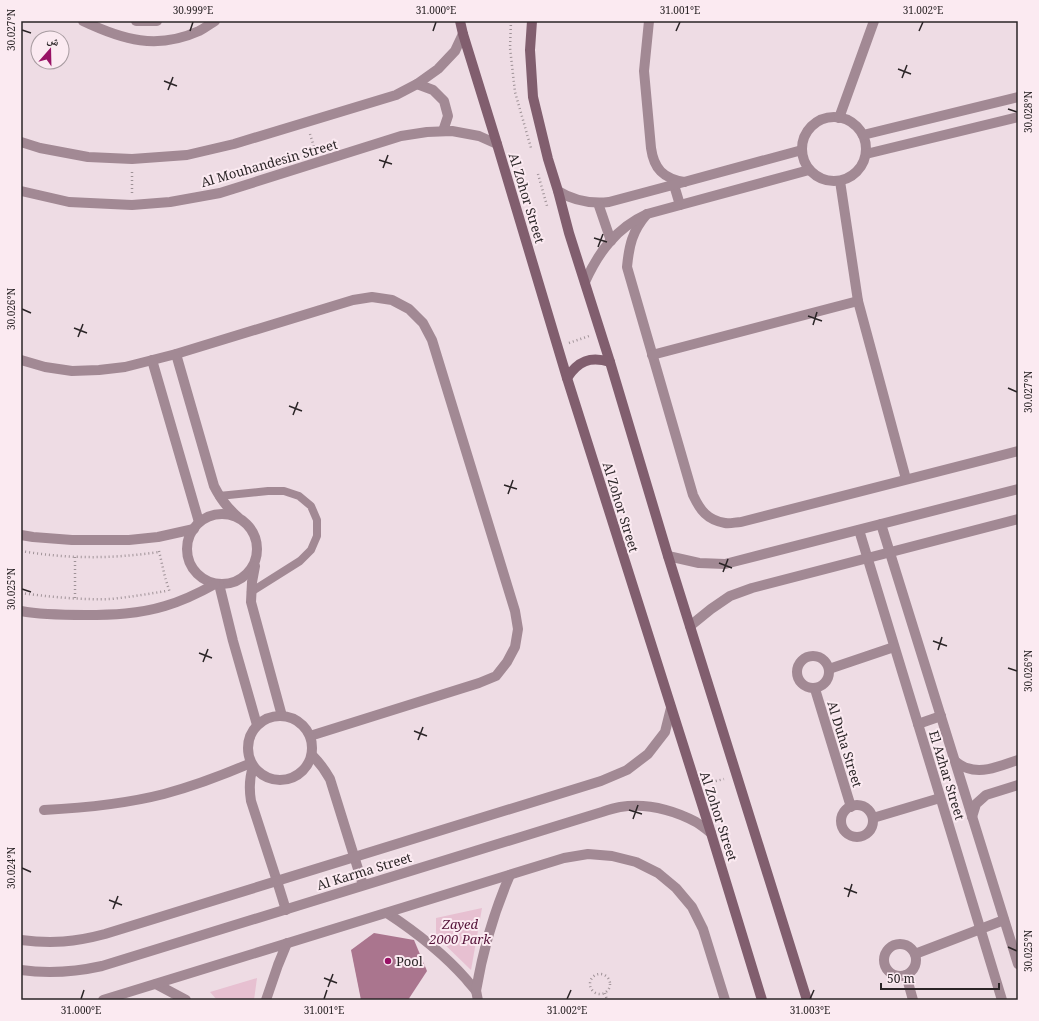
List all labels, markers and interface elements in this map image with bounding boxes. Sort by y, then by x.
text: 30.999°E [173,3,213,17]
text: 31.000°E [416,3,456,17]
text: 31.001°E [660,3,700,17]
text: 31.002°E [903,3,943,17]
text: 30.027°N [4,9,18,51]
north arrow [30,30,70,70]
text: ش [45,31,62,50]
text: 30.028°N [1021,91,1035,133]
street label: Al Mouhandesin Street [199,135,340,191]
street label: Al Zohor Street [505,151,549,246]
text: 30.026°N [4,288,18,330]
text: 30.027°N [1021,371,1035,413]
street label: Al Zohor Street [599,460,643,555]
text: 30.025°N [4,568,18,610]
text: 30.026°N [1021,650,1035,692]
street label: Al Duha Street [823,699,867,790]
street label: El Azhar Street [925,728,969,822]
street label: Al Zohor Street [696,769,742,864]
text: 30.024°N [4,847,18,889]
street label: Al Karma Street [314,848,414,894]
park label: Zayed 2000 Park [428,915,491,948]
text: 30.025°N [1021,930,1035,972]
place label: Pool [396,952,423,970]
marker: Pool [383,956,393,966]
scale bar [881,965,999,991]
text: 50 m [887,970,915,987]
text: 31.000°E [61,1003,101,1017]
text: 31.001°E [304,1003,344,1017]
text: 31.002°E [547,1003,587,1017]
text: 31.003°E [790,1003,830,1017]

